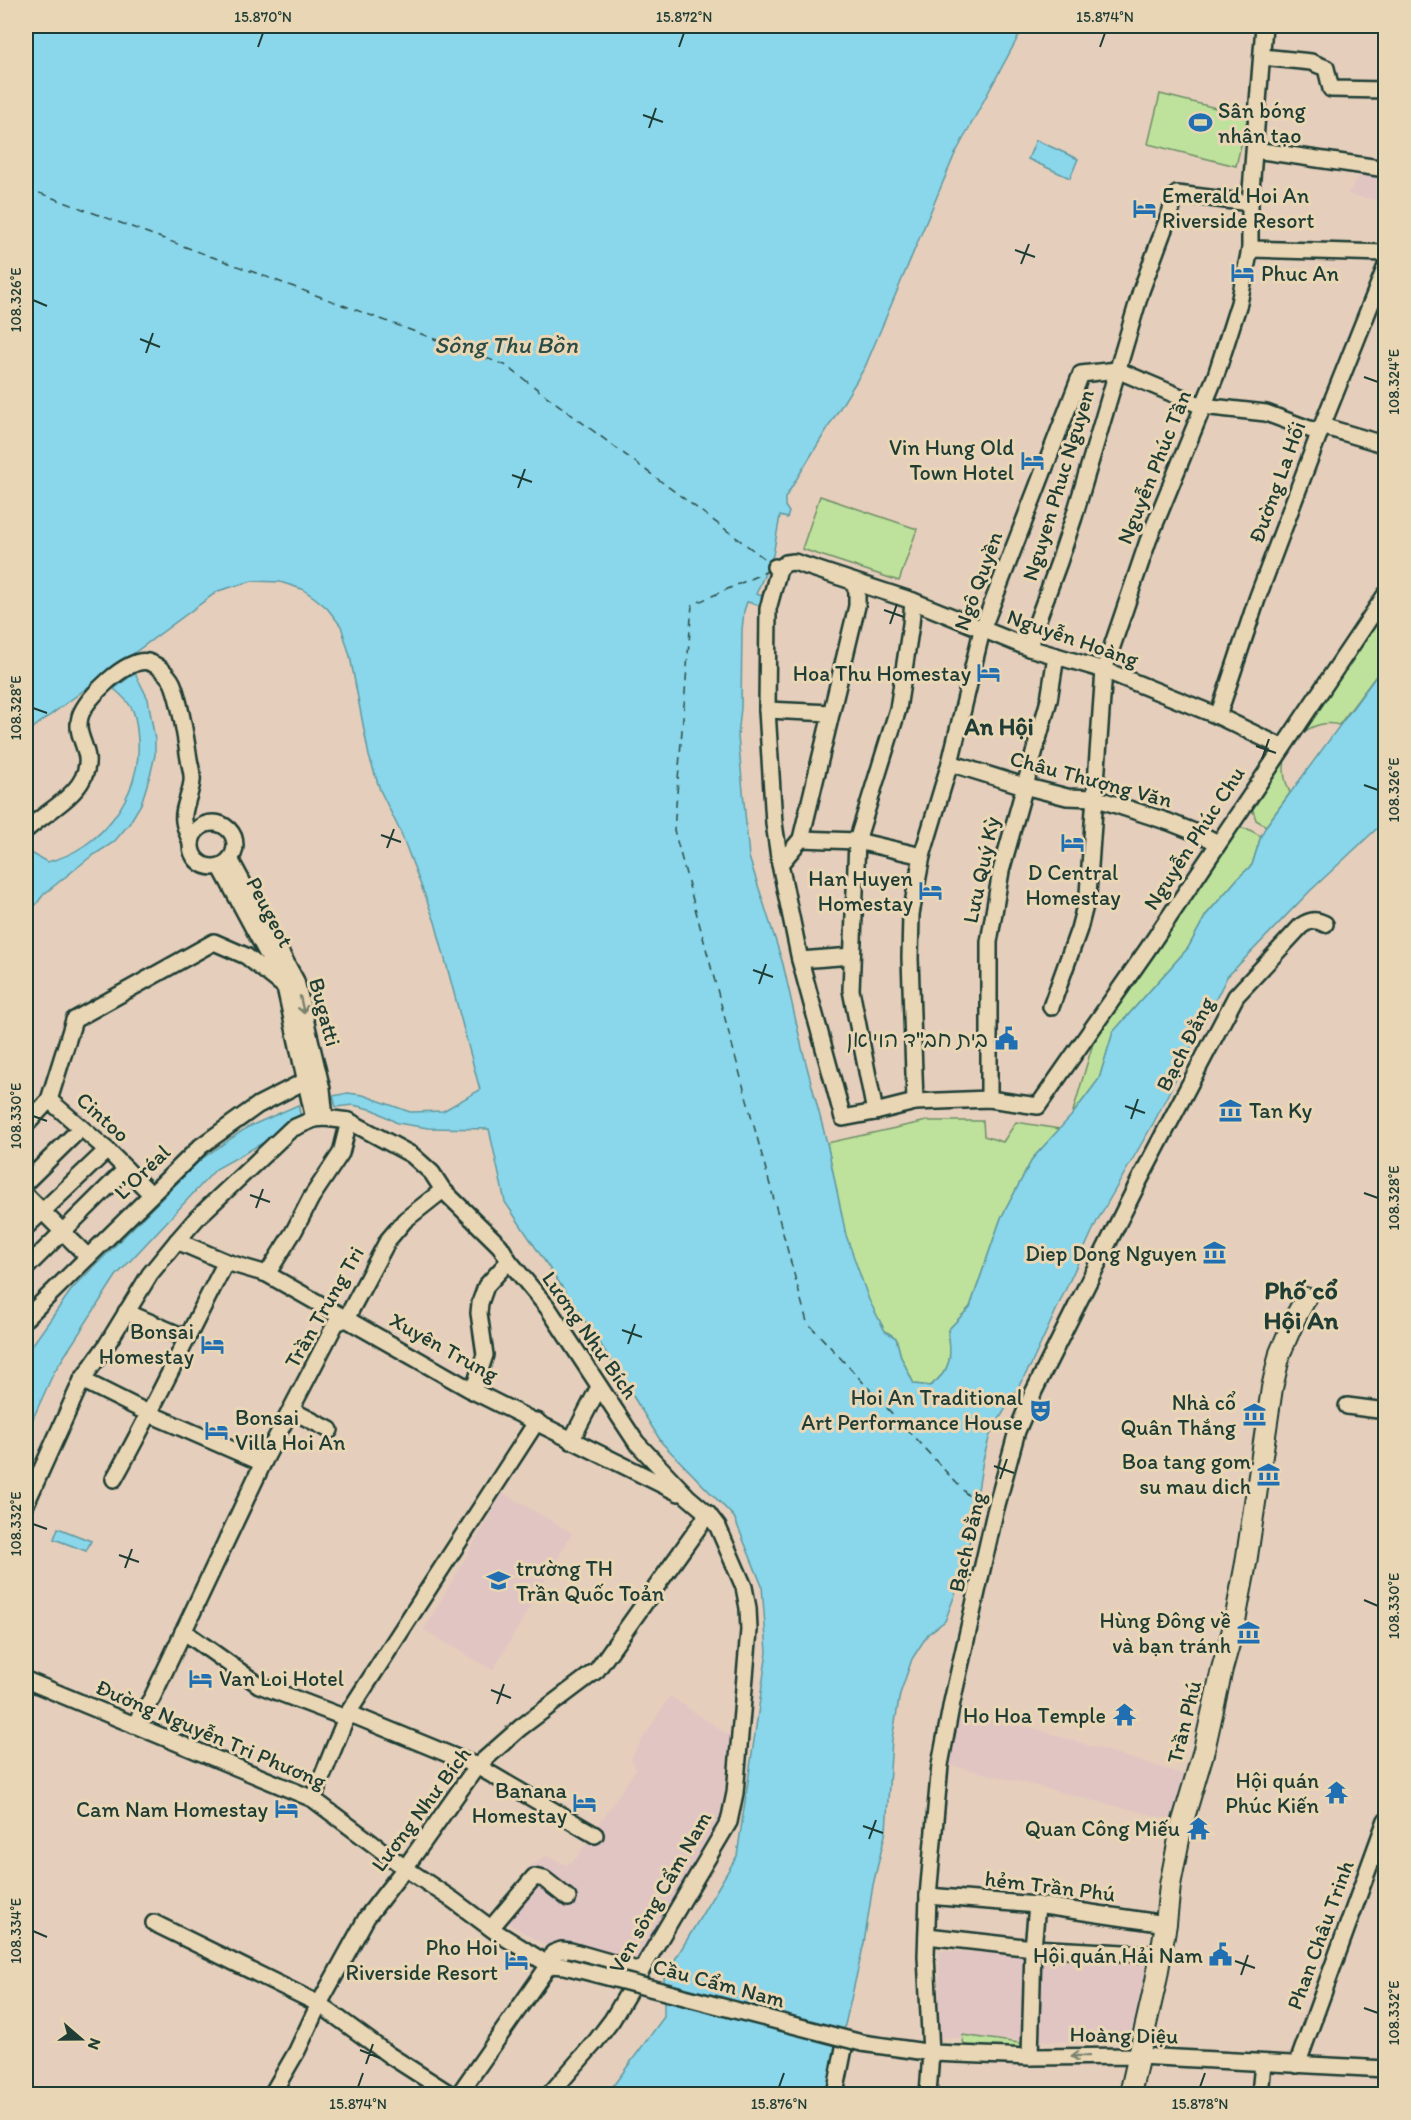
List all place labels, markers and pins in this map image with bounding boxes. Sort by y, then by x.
place label: Sân bóng nhân tạo [1218,97,1306,149]
sports icon: Sân bóng nhân tạo [1187,110,1213,136]
place label: Emerald Hoi An Riverside Resort [1162,182,1315,234]
hotel icon: Emerald Hoi An Riverside Resort [1131,195,1157,221]
hotel icon: Phuc An [1230,260,1256,286]
place label: Phuc An [1261,260,1340,287]
place label: Vin Hung Old Town Hotel [889,434,1014,486]
hotel icon: Vin Hung Old Town Hotel [1019,447,1045,473]
place label: Hoa Thu Homestay [793,660,972,687]
hotel icon: Hoa Thu Homestay [976,660,1002,686]
hotel icon: D Central Homestay [1060,830,1086,856]
place label: D Central Homestay [1025,859,1121,911]
place label: Han Huyen Homestay [808,865,914,917]
hotel icon: Han Huyen Homestay [918,878,944,904]
place label: בית חב"ד הוי אן [846,1026,988,1053]
public building icon: בית חב"ד הוי אן [993,1026,1019,1052]
museum icon: Tan Ky [1218,1097,1244,1123]
place label: Tan Ky [1249,1097,1313,1124]
place label: Diep Dong Nguyen [1025,1240,1198,1267]
museum icon: Diep Dong Nguyen [1202,1240,1228,1266]
place label: Bonsai Homestay [99,1318,195,1370]
hotel icon: Bonsai Homestay [199,1331,225,1357]
place label: Hoi An Traditional Art Performance House [801,1384,1023,1436]
place label: Nhà cổ Quân Thắng [1120,1389,1237,1441]
theatre icon: Hoi An Traditional Art Performance House [1028,1397,1054,1423]
museum icon: Nhà cổ Quân Thắng [1241,1402,1267,1428]
place label: Bonsai Villa Hoi An [235,1404,346,1456]
hotel icon: Bonsai Villa Hoi An [204,1417,230,1443]
place label: Boa tang gom su mau dich [1122,1448,1251,1500]
museum icon: Boa tang gom su mau dich [1256,1461,1282,1487]
place label: trường TH Trần Quốc Toản [516,1555,665,1607]
school or university icon: trường TH Trần Quốc Toản [485,1568,511,1594]
place label: Hùng Đông về và bạn tránh [1099,1607,1231,1659]
museum icon: Hùng Đông về và bạn tránh [1236,1620,1262,1646]
hotel icon: Van Loi Hotel [188,1665,214,1691]
place label: Van Loi Hotel [219,1665,344,1692]
place label: Ho Hoa Temple [963,1702,1106,1729]
temple icon: Ho Hoa Temple [1111,1702,1137,1728]
place label: Hội quán Phúc Kiến [1225,1767,1320,1819]
place label: Banana Homestay [472,1777,568,1829]
temple icon: Hội quán Phúc Kiến [1324,1780,1350,1806]
hotel icon: Banana Homestay [572,1790,598,1816]
place label: Cam Nam Homestay [76,1796,269,1823]
hotel icon: Cam Nam Homestay [273,1796,299,1822]
place label: Quan Công Miếu [1025,1815,1180,1842]
temple icon: Quan Công Miếu [1185,1815,1211,1841]
place label: Pho Hoi Riverside Resort [345,1934,498,1986]
place label: Hội quán Hải Nam [1033,1942,1203,1969]
public building icon: Hội quán Hải Nam [1208,1942,1234,1968]
hotel icon: Pho Hoi Riverside Resort [503,1947,529,1973]

